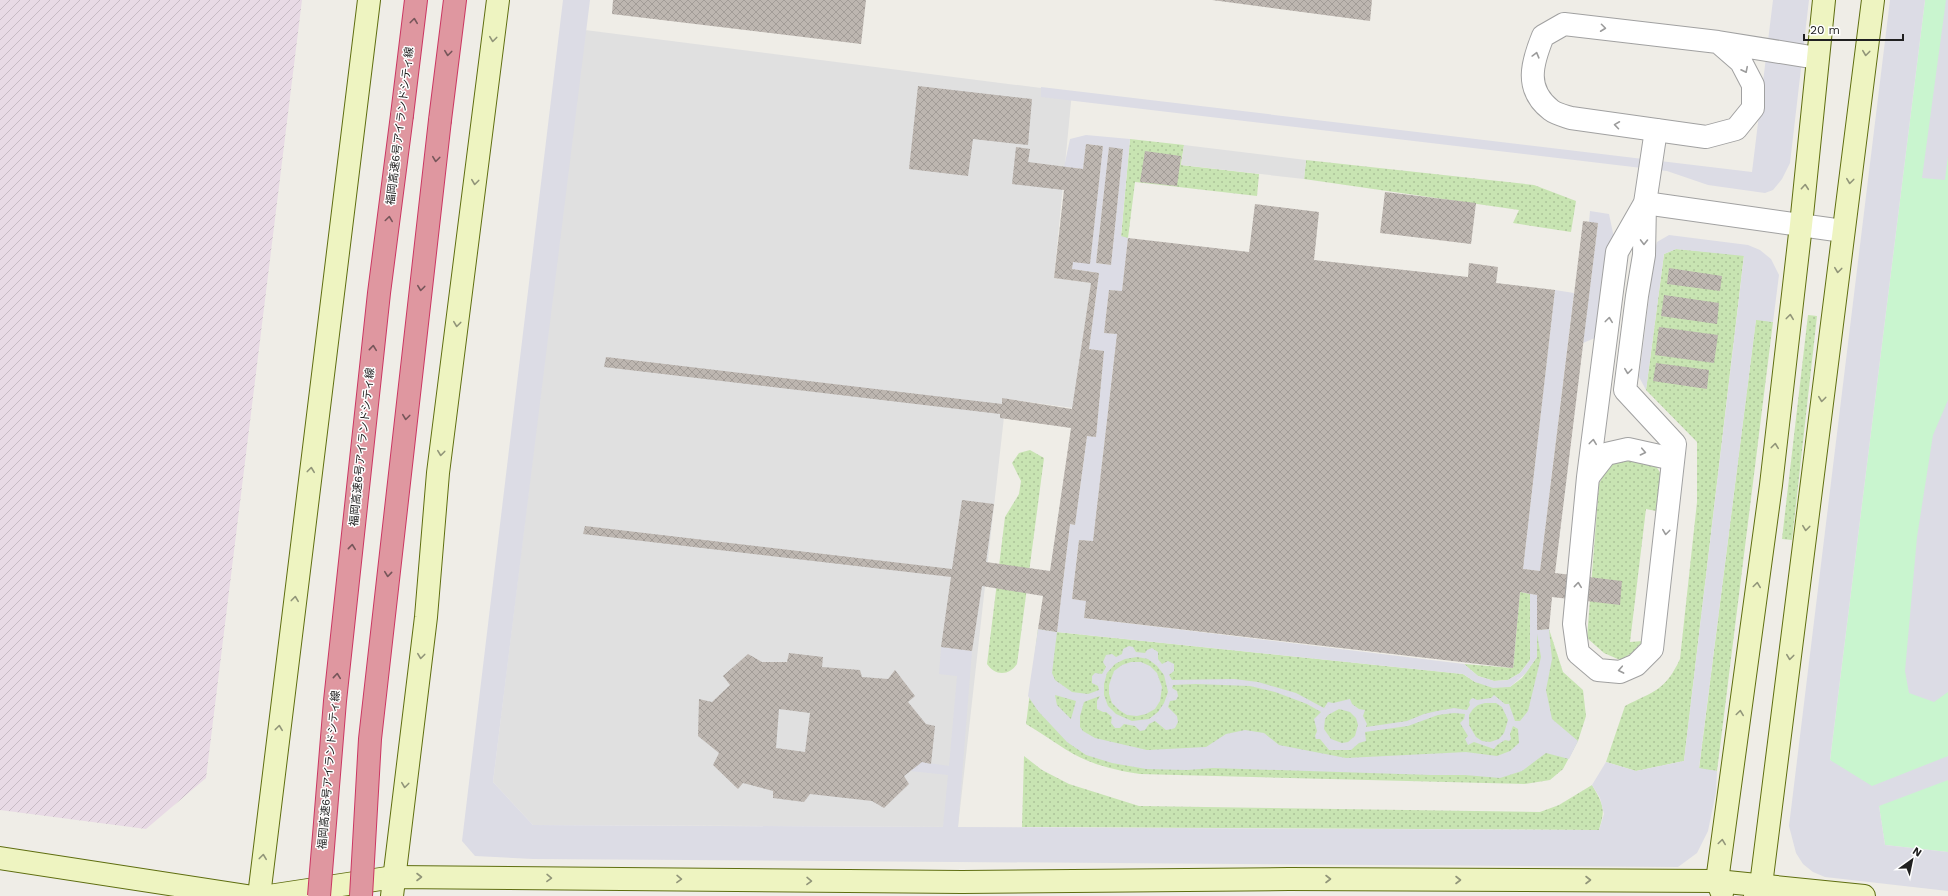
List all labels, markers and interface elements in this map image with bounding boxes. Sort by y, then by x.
scale bar [1804,16,1903,42]
one-way arrow [409,18,418,24]
one-way arrow [1600,23,1606,32]
text: 20 m [1810,23,1840,37]
one-way arrow [489,36,498,42]
street label: 福岡高速6号アイランドシティ線 [384,46,416,206]
one-way arrow [444,50,453,56]
one-way arrow [1862,50,1871,56]
one-way arrow [1531,52,1539,59]
one-way arrow [1740,65,1748,73]
one-way arrow [1614,121,1620,130]
one-way arrow [432,156,441,162]
one-way arrow [1845,178,1854,185]
one-way arrow [471,179,480,185]
one-way arrow [1800,183,1809,190]
one-way arrow [384,216,393,222]
one-way arrow [1640,239,1648,245]
one-way arrow [1834,267,1843,273]
one-way arrow [417,285,426,291]
one-way arrow [1786,314,1795,320]
one-way arrow [1604,317,1613,323]
one-way arrow [453,321,462,327]
one-way arrow [368,345,377,351]
street label: 福岡高速6号アイランドシティ線 [347,367,377,527]
one-way arrow [1623,368,1632,374]
one-way arrow [1818,396,1827,402]
one-way arrow [402,414,411,420]
one-way arrow [1588,439,1597,445]
one-way arrow [1770,443,1779,449]
one-way arrow [1640,447,1646,455]
one-way arrow [437,450,446,456]
one-way arrow [306,467,315,473]
one-way arrow [1802,525,1811,531]
one-way arrow [1662,529,1671,535]
one-way arrow [347,544,356,550]
one-way arrow [384,571,393,577]
one-way arrow [1752,581,1761,588]
one-way arrow [1573,582,1582,588]
one-way arrow [290,596,299,602]
one-way arrow [417,653,426,659]
one-way arrow [1786,654,1795,660]
one-way arrow [1618,665,1624,674]
one-way arrow [333,673,342,679]
street label: 福岡高速6号アイランドシティ線 [316,690,342,850]
one-way arrow [1735,710,1744,716]
one-way arrow [274,725,283,731]
one-way arrow [401,782,410,788]
one-way arrow [1717,839,1726,845]
north arrow [1892,840,1932,880]
text: N [1910,844,1924,860]
one-way arrow [258,854,267,860]
one-way arrow [416,873,422,881]
one-way arrow [546,874,552,882]
one-way arrow [676,875,682,883]
one-way arrow [1325,875,1331,883]
one-way arrow [806,876,812,885]
one-way arrow [1455,876,1461,884]
one-way arrow [1585,876,1591,884]

